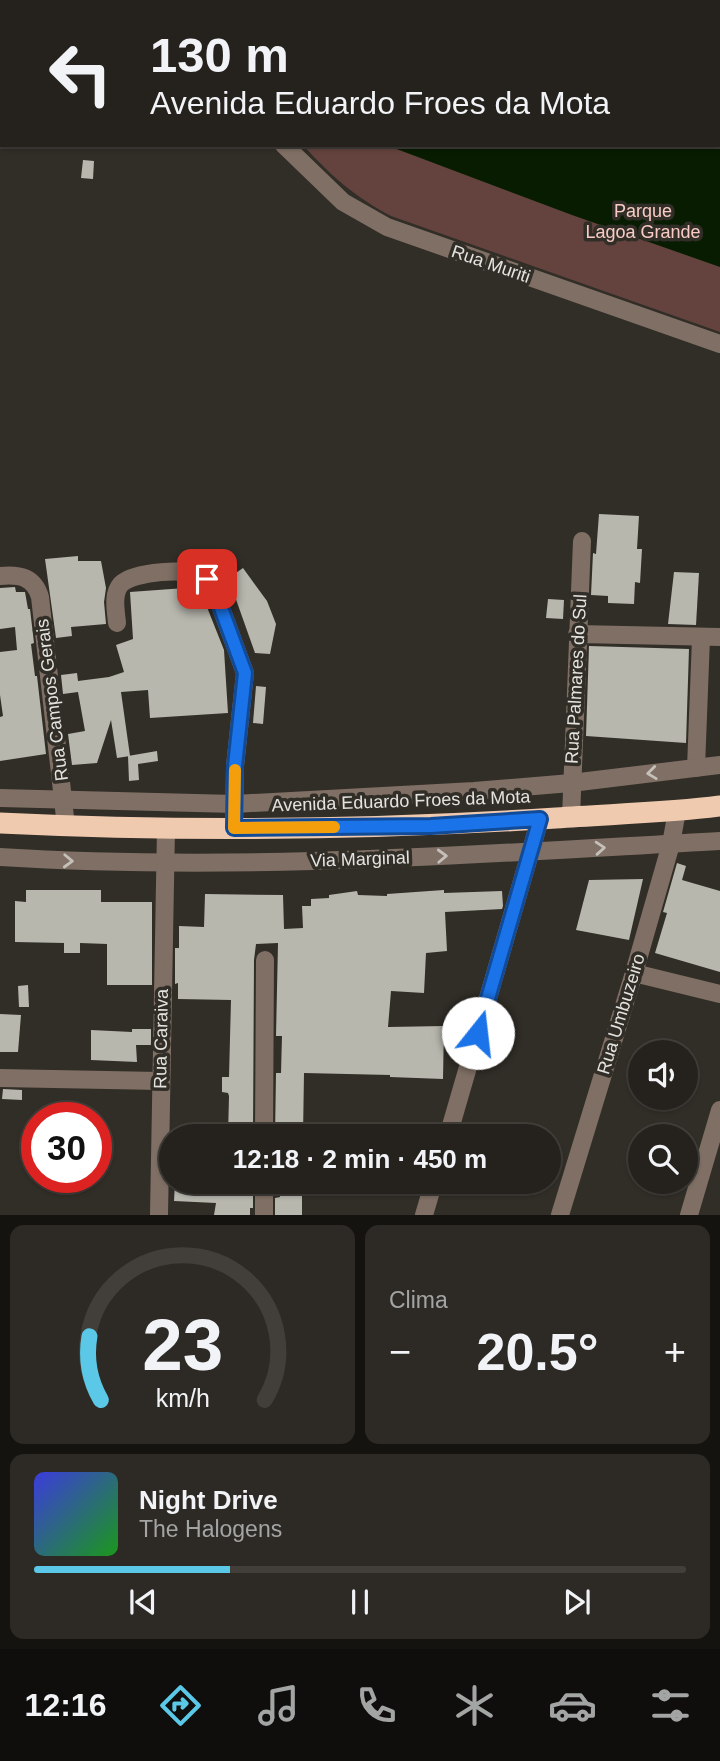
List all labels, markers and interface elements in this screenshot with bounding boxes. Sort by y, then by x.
icon: left [35,28,126,119]
text: 130 m [150,28,289,82]
text: Avenida Eduardo Froes da Mota [150,85,610,121]
park label: Parque Lagoa Grande [585,201,701,242]
street label: Rua Muriti [449,241,533,287]
pin [177,549,237,609]
icon: arrive [188,560,226,598]
street label: Rua Palmares do Sul [562,594,590,764]
street label: Rua Campos Gerais [32,618,72,782]
one-way arrow [646,765,658,780]
street label: Avenida Eduardo Froes da Mota [271,786,532,816]
one-way arrow [595,841,606,856]
street label: Via Marginal [310,847,410,871]
one-way arrow [437,849,448,864]
one-way arrow [63,853,74,869]
street label: Rua Umbuzeiro [593,951,649,1077]
street label: Rua Caraiva [150,988,172,1089]
position arrow [441,996,515,1070]
map controls [628,1040,698,1194]
button: sound [628,1040,698,1110]
speed limit sign: 30 [21,1102,112,1193]
button: search [628,1124,698,1194]
text: 12:18 · 2 min · 450 m [233,1144,487,1174]
text: Clima [389,1287,448,1313]
text: 23 [142,1305,223,1386]
text: 20.5° [476,1323,599,1381]
text: − [389,1331,411,1373]
text: + [664,1331,686,1373]
text: km/h [155,1384,210,1412]
text: Night Drive [139,1485,278,1515]
text: The Halogens [139,1516,282,1542]
icon: previous [124,1583,162,1621]
icon: pause [341,1583,379,1621]
icon: next [558,1583,596,1621]
icon: directions [156,1681,205,1730]
icon: music [254,1681,303,1730]
icon: phone [352,1681,401,1730]
icon: climate [450,1681,499,1730]
icon: car [548,1681,597,1730]
icon: filters [646,1681,695,1730]
text: 12:16 [25,1687,106,1723]

